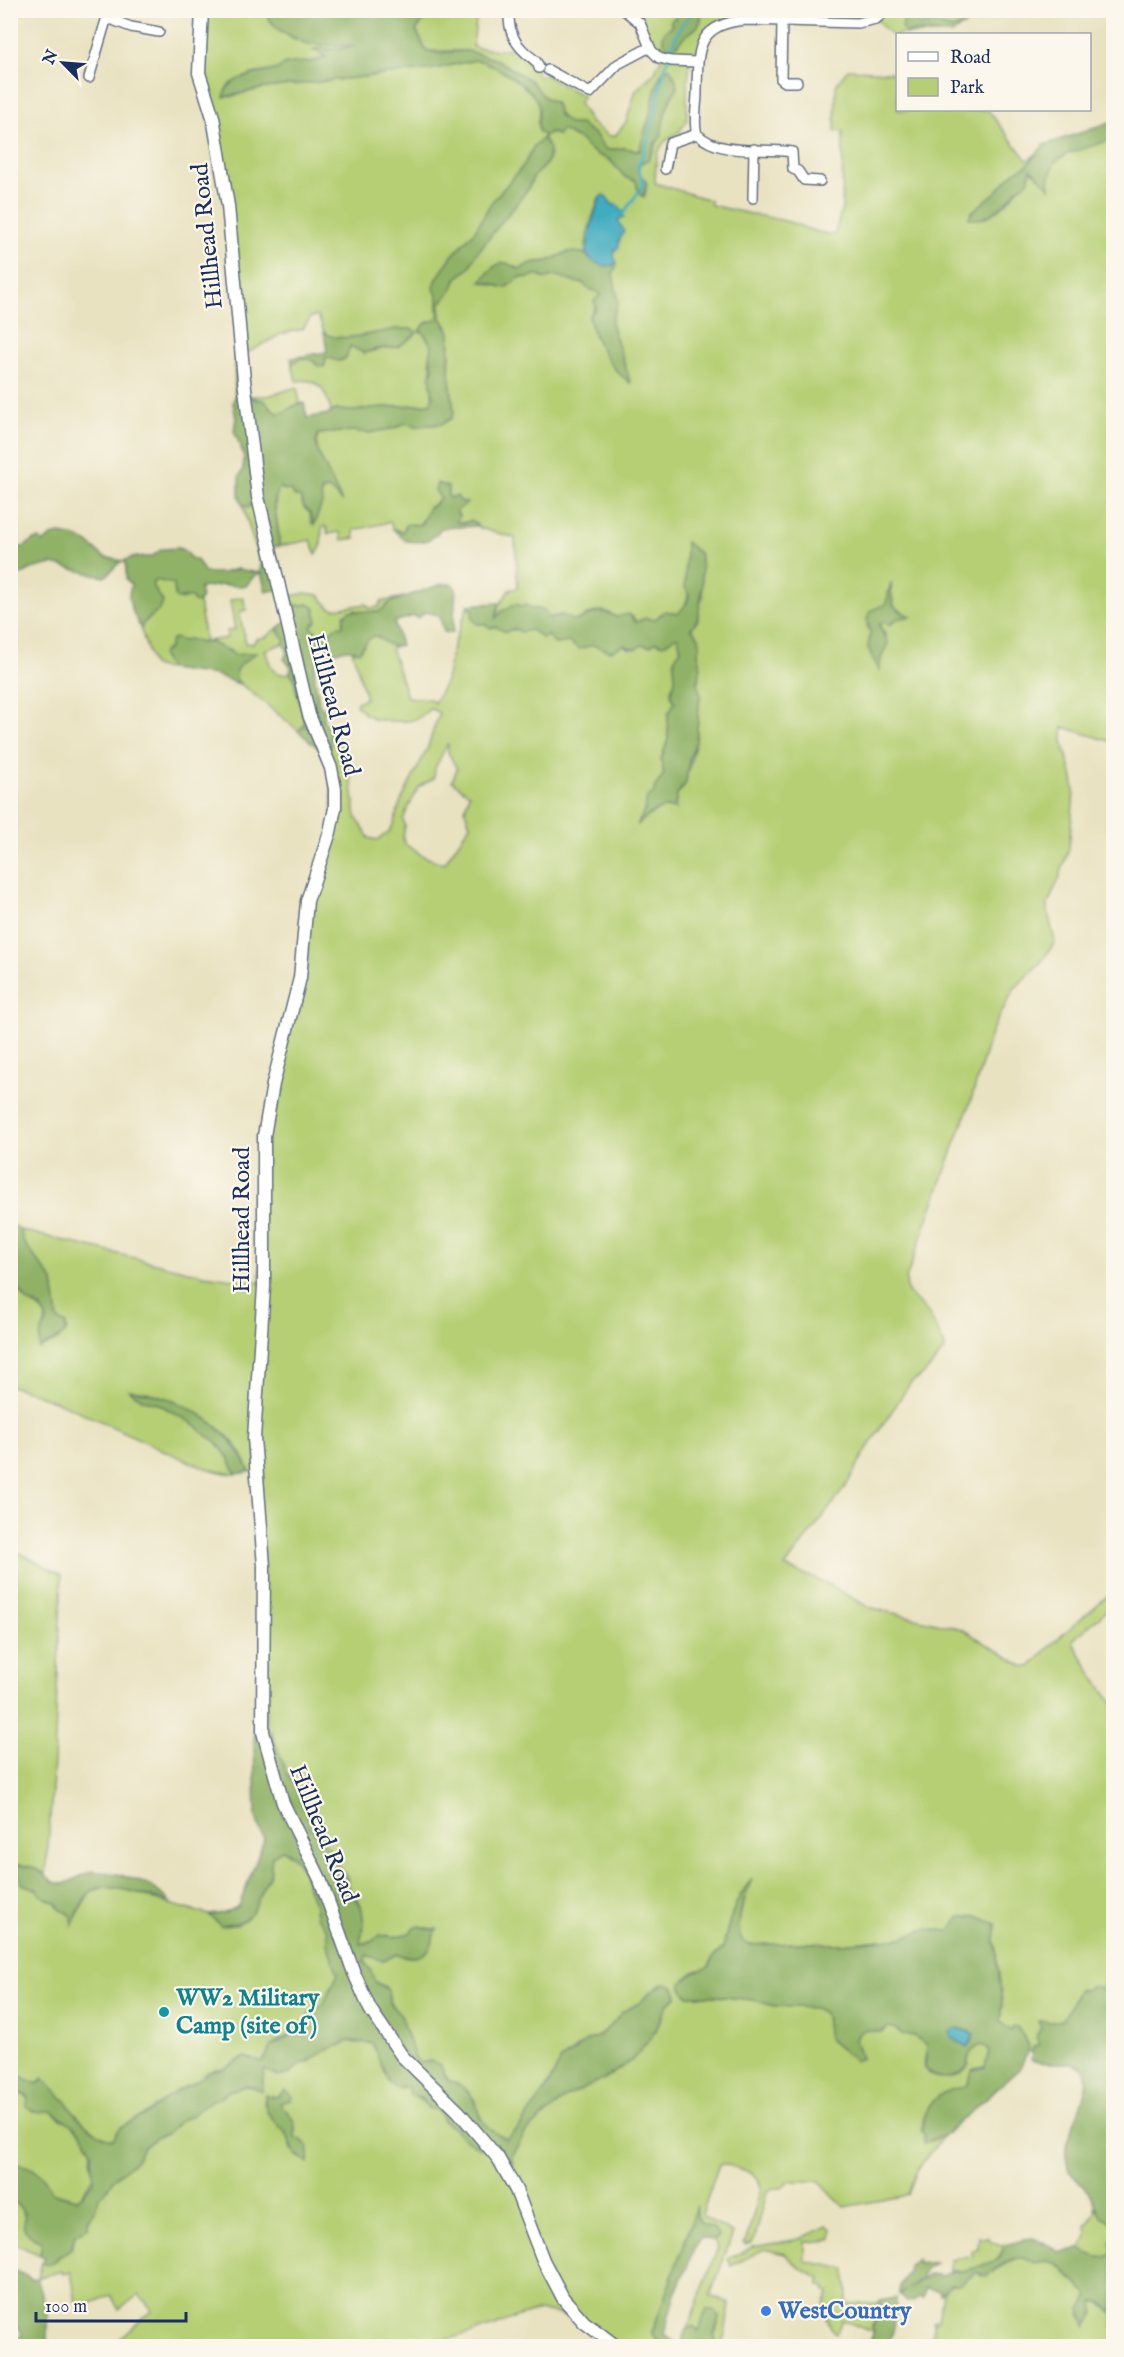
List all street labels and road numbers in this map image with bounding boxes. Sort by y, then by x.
street label: Hillhead Road [185,161,231,310]
street label: Hillhead Road [299,630,367,780]
street label: Hillhead Road [227,1147,258,1293]
street label: Hillhead Road [281,1760,365,1908]

